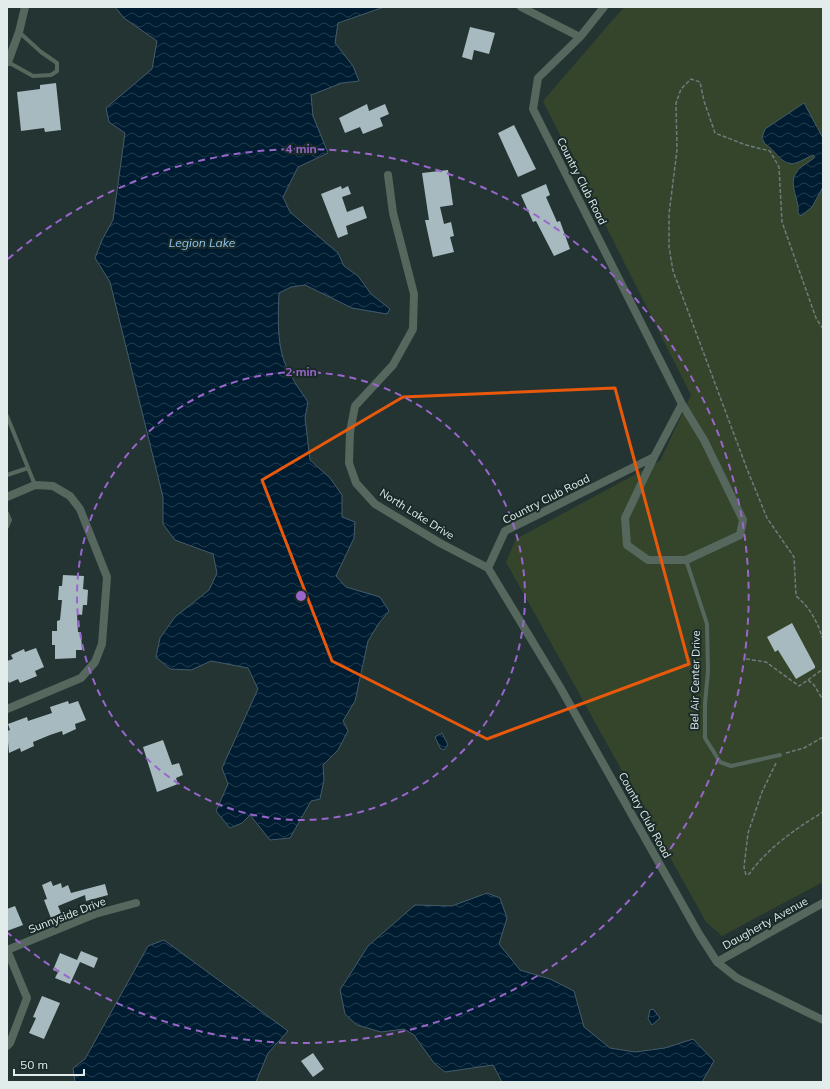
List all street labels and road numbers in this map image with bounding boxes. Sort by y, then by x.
street label: Country Club Road [554,135,610,227]
street label: Country Club Road [500,471,592,527]
street label: North Lake Drive [377,485,457,543]
street label: Bel Air Center Drive [687,630,703,730]
street label: Country Club Road [616,770,674,860]
street label: Sunnyside Drive [26,894,108,936]
street label: Daugherty Avenue [720,894,810,952]

